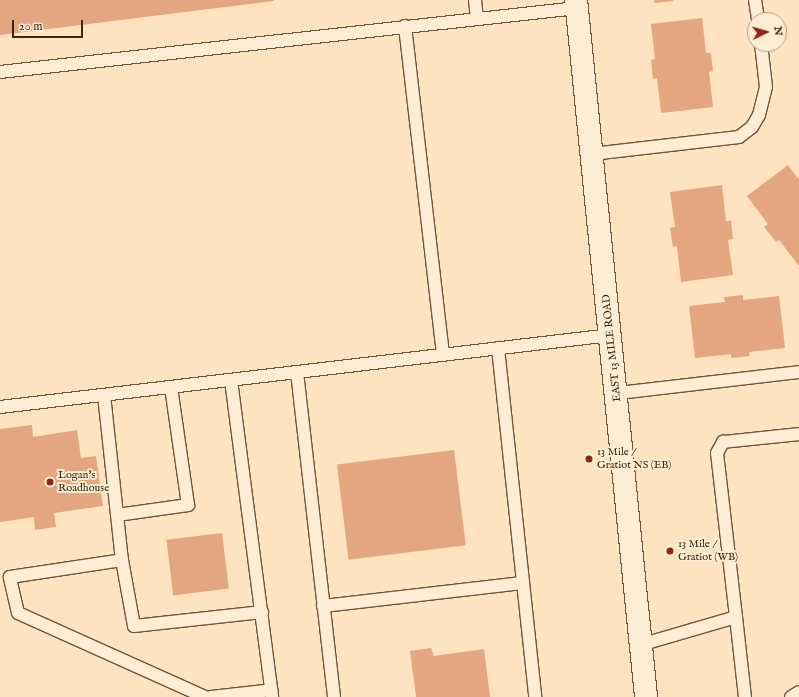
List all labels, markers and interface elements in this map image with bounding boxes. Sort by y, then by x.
scale bar [14,12,85,38]
north arrow [747,12,787,52]
text: 20 m [19,19,42,34]
text: N [771,26,785,36]
street label: EAST 13 MILE ROAD [600,294,624,402]
place label: 13 Mile / Gratiot NS (EB) [597,446,671,472]
marker: 13 Mile / Gratiot NS (EB) [584,454,594,464]
place label: Logan's Roadhouse [58,469,109,495]
marker: Logan's Roadhouse [45,477,55,487]
place label: 13 Mile / Gratiot (WB) [678,538,738,564]
marker: 13 Mile / Gratiot (WB) [665,546,675,556]

